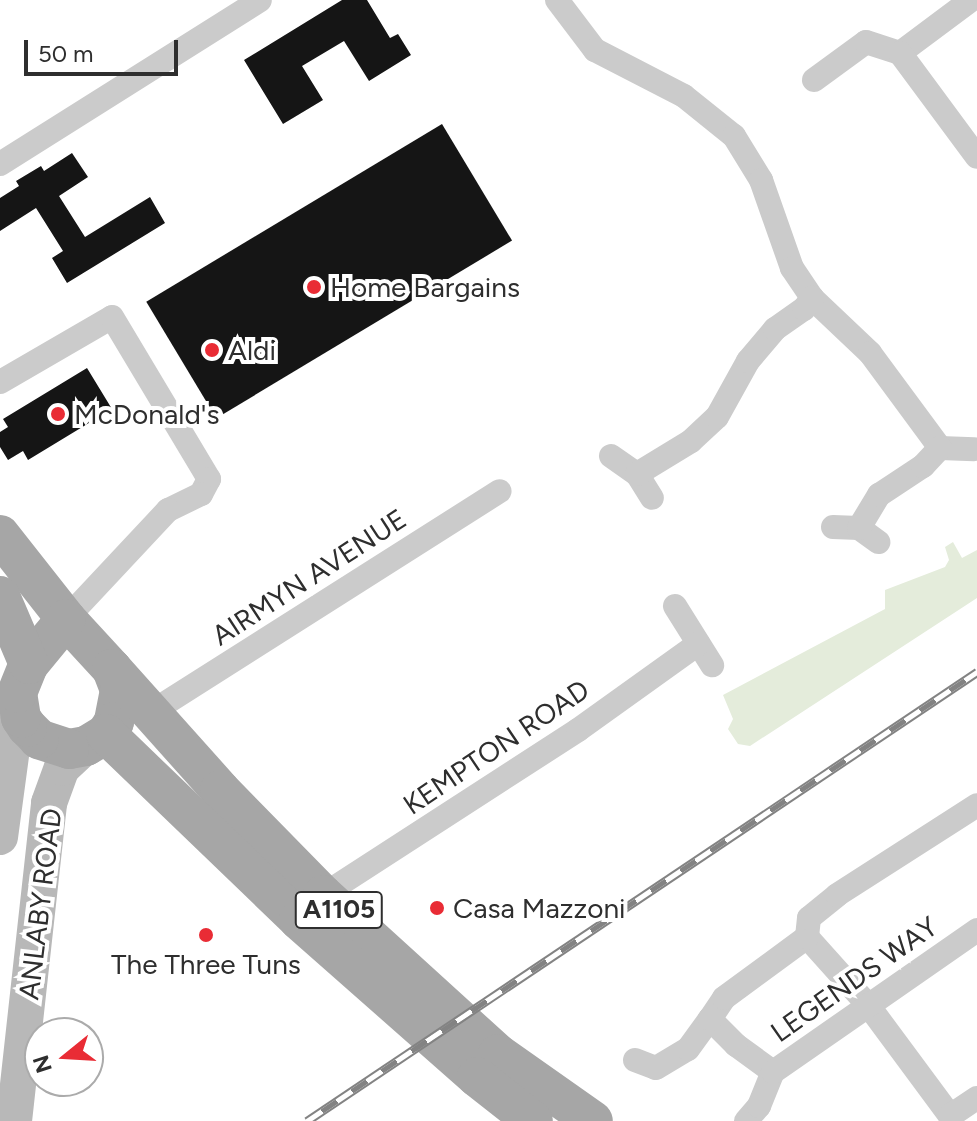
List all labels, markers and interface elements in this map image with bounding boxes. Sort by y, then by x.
scale bar [28,24,182,74]
text: 50 m [38,39,94,68]
place label: Home Bargains [330,270,520,304]
marker: Home Bargains [305,278,323,296]
place label: Aldi [228,333,276,367]
marker: Aldi [203,341,221,359]
place label: McDonald's [74,397,219,431]
marker: McDonald's [49,405,67,423]
street label: AIRMYN AVENUE [205,502,413,652]
street label: KEMPTON ROAD [397,672,595,822]
street label: ANLABY ROAD [12,806,68,1002]
road number: A1105 [293,888,385,932]
place label: Casa Mazzoni [453,891,626,925]
marker: Casa Mazzoni [428,899,446,917]
street label: LEGENDS WAY [764,909,944,1049]
marker: The Three Tuns [197,926,215,944]
place label: The Three Tuns [111,947,301,981]
north arrow [24,1017,104,1097]
text: N [27,1052,58,1076]

